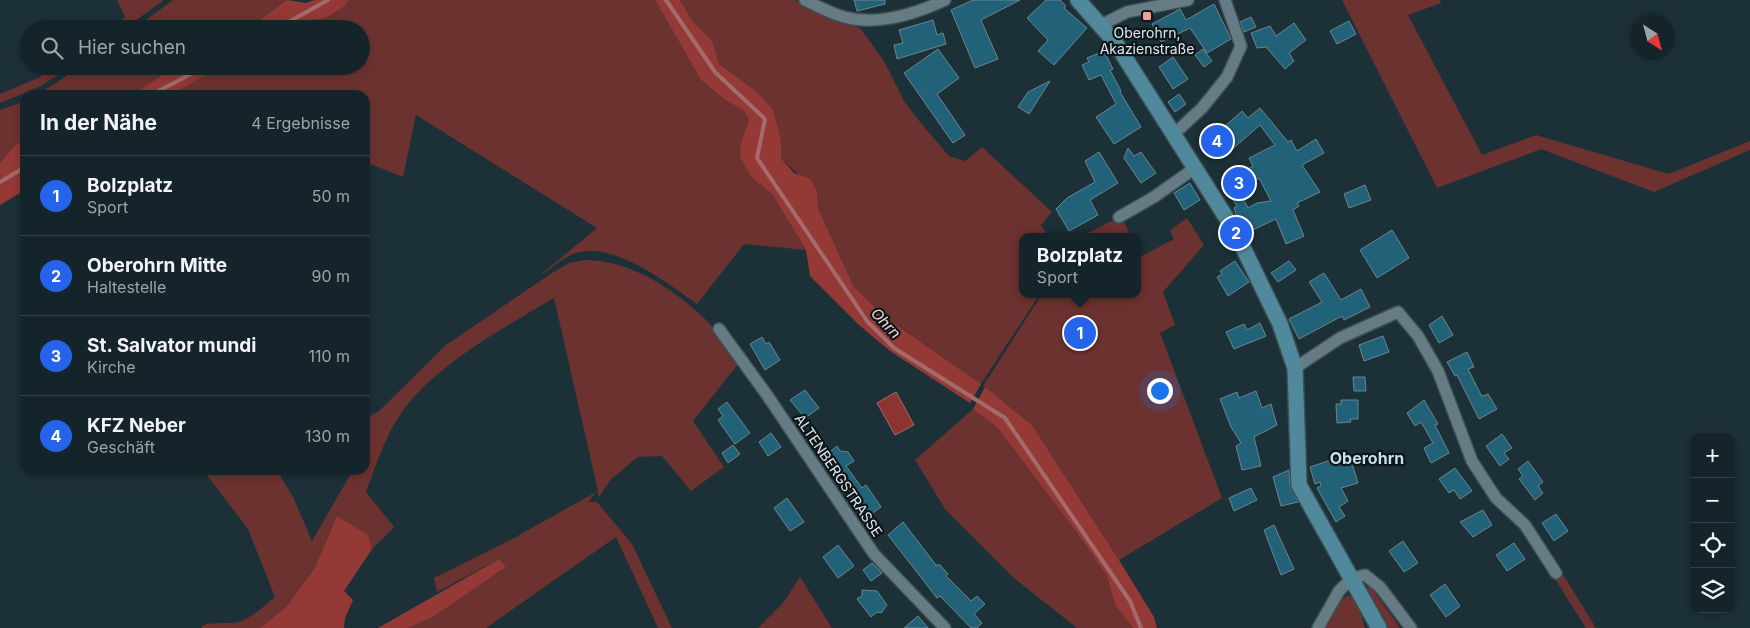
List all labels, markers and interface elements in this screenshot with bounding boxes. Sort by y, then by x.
marker: Oberohrn, Akazienstraße [1141,10,1153,22]
north arrow [1630,15,1675,60]
search box [20,20,370,75]
place label: Oberohrn, Akazienstraße [1100,24,1194,57]
icon: search [38,34,66,62]
text: Hier suchen [78,36,186,59]
text: In der Nähe [40,110,157,135]
text: 4 Ergebnisse [251,113,350,133]
pin: 4 [1201,122,1233,160]
pin: 3 [1223,164,1255,202]
text: Bolzplatz [87,174,173,197]
text: 1 [53,186,59,206]
text: 50 m [312,186,350,206]
text: Sport [87,197,128,217]
pin: 2 [1220,214,1252,252]
popup [1019,233,1141,298]
text: Bolzplatz [1037,244,1123,267]
text: Oberohrn Mitte [87,254,227,277]
text: 2 [51,266,61,286]
text: 90 m [311,266,350,286]
text: Sport [1037,267,1078,287]
text: Haltestelle [87,277,166,297]
water label: Ohrn [867,304,905,342]
pin: 1 [1064,314,1096,352]
text: St. Salvator mundi [87,334,257,357]
text: 3 [51,346,61,366]
text: 110 m [308,346,350,366]
text: Kirche [87,357,136,377]
your location [1147,378,1173,404]
street label: ALTENBERGSTRASSE [792,410,886,540]
text: KFZ Neber [87,414,186,437]
text: 4 [51,426,61,446]
text: 130 m [305,426,350,446]
map controls [1690,433,1735,613]
button: + [1690,433,1735,478]
text: Geschäft [87,437,155,457]
district label: Oberohrn [1330,448,1404,468]
button: − [1690,478,1735,523]
button: locate [1690,523,1735,568]
button: layers [1690,568,1735,613]

